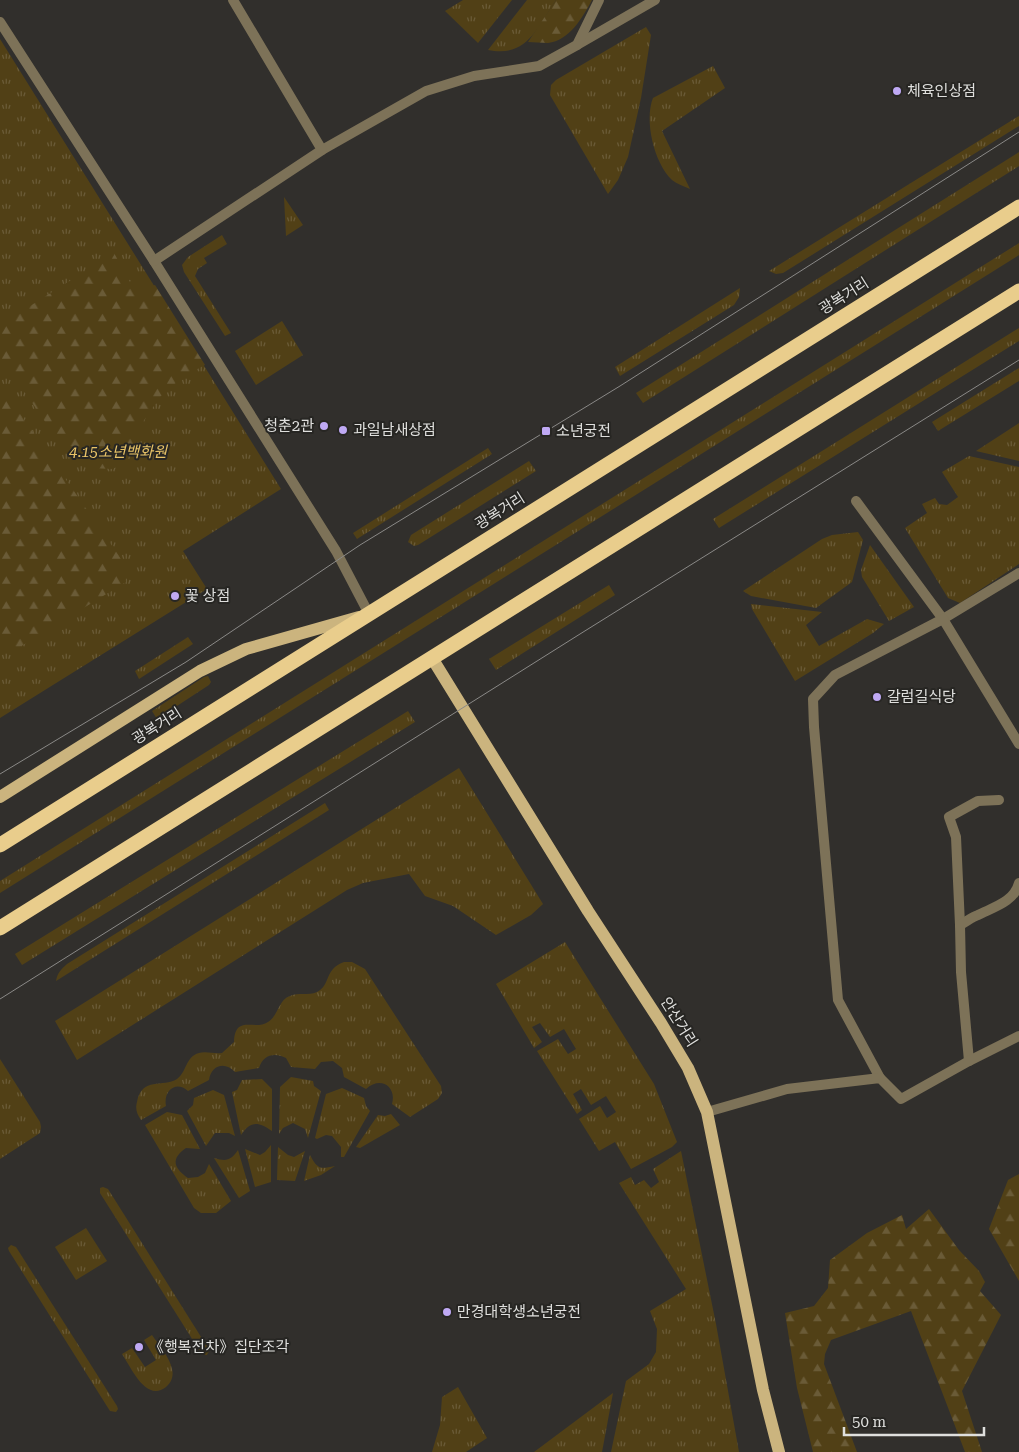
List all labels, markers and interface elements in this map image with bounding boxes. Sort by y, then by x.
place label: 체육인상점 [907,82,976,100]
marker: 체육인상점 [891,85,903,97]
street label: 광복거리 [816,274,872,318]
place label: 청춘2관 [264,417,314,435]
marker: 청춘2관 [318,420,330,432]
place label: 과일남새상점 [353,421,436,439]
place label: 소년궁전 [556,422,611,440]
marker: 과일남새상점 [337,424,349,436]
marker: 소년궁전 [540,425,552,437]
park label: 4.15소년백화원 [69,443,168,461]
street label: 광복거리 [472,489,528,533]
place label: 꽃 상점 [185,587,230,605]
marker: 꽃 상점 [169,590,181,602]
place label: 갈럼길식당 [887,688,956,706]
marker: 갈럼길식당 [871,691,883,703]
street label: 광복거리 [129,704,185,748]
street label: 안산거리 [657,994,701,1050]
place label: 만경대학생소년궁전 [457,1303,581,1321]
marker: 만경대학생소년궁전 [441,1306,453,1318]
place label: 《행복전차》집단조각 [149,1338,290,1356]
marker: 《행복전차》집단조각 [133,1341,145,1353]
scale bar [844,1404,984,1436]
text: 50 m [852,1413,887,1431]

